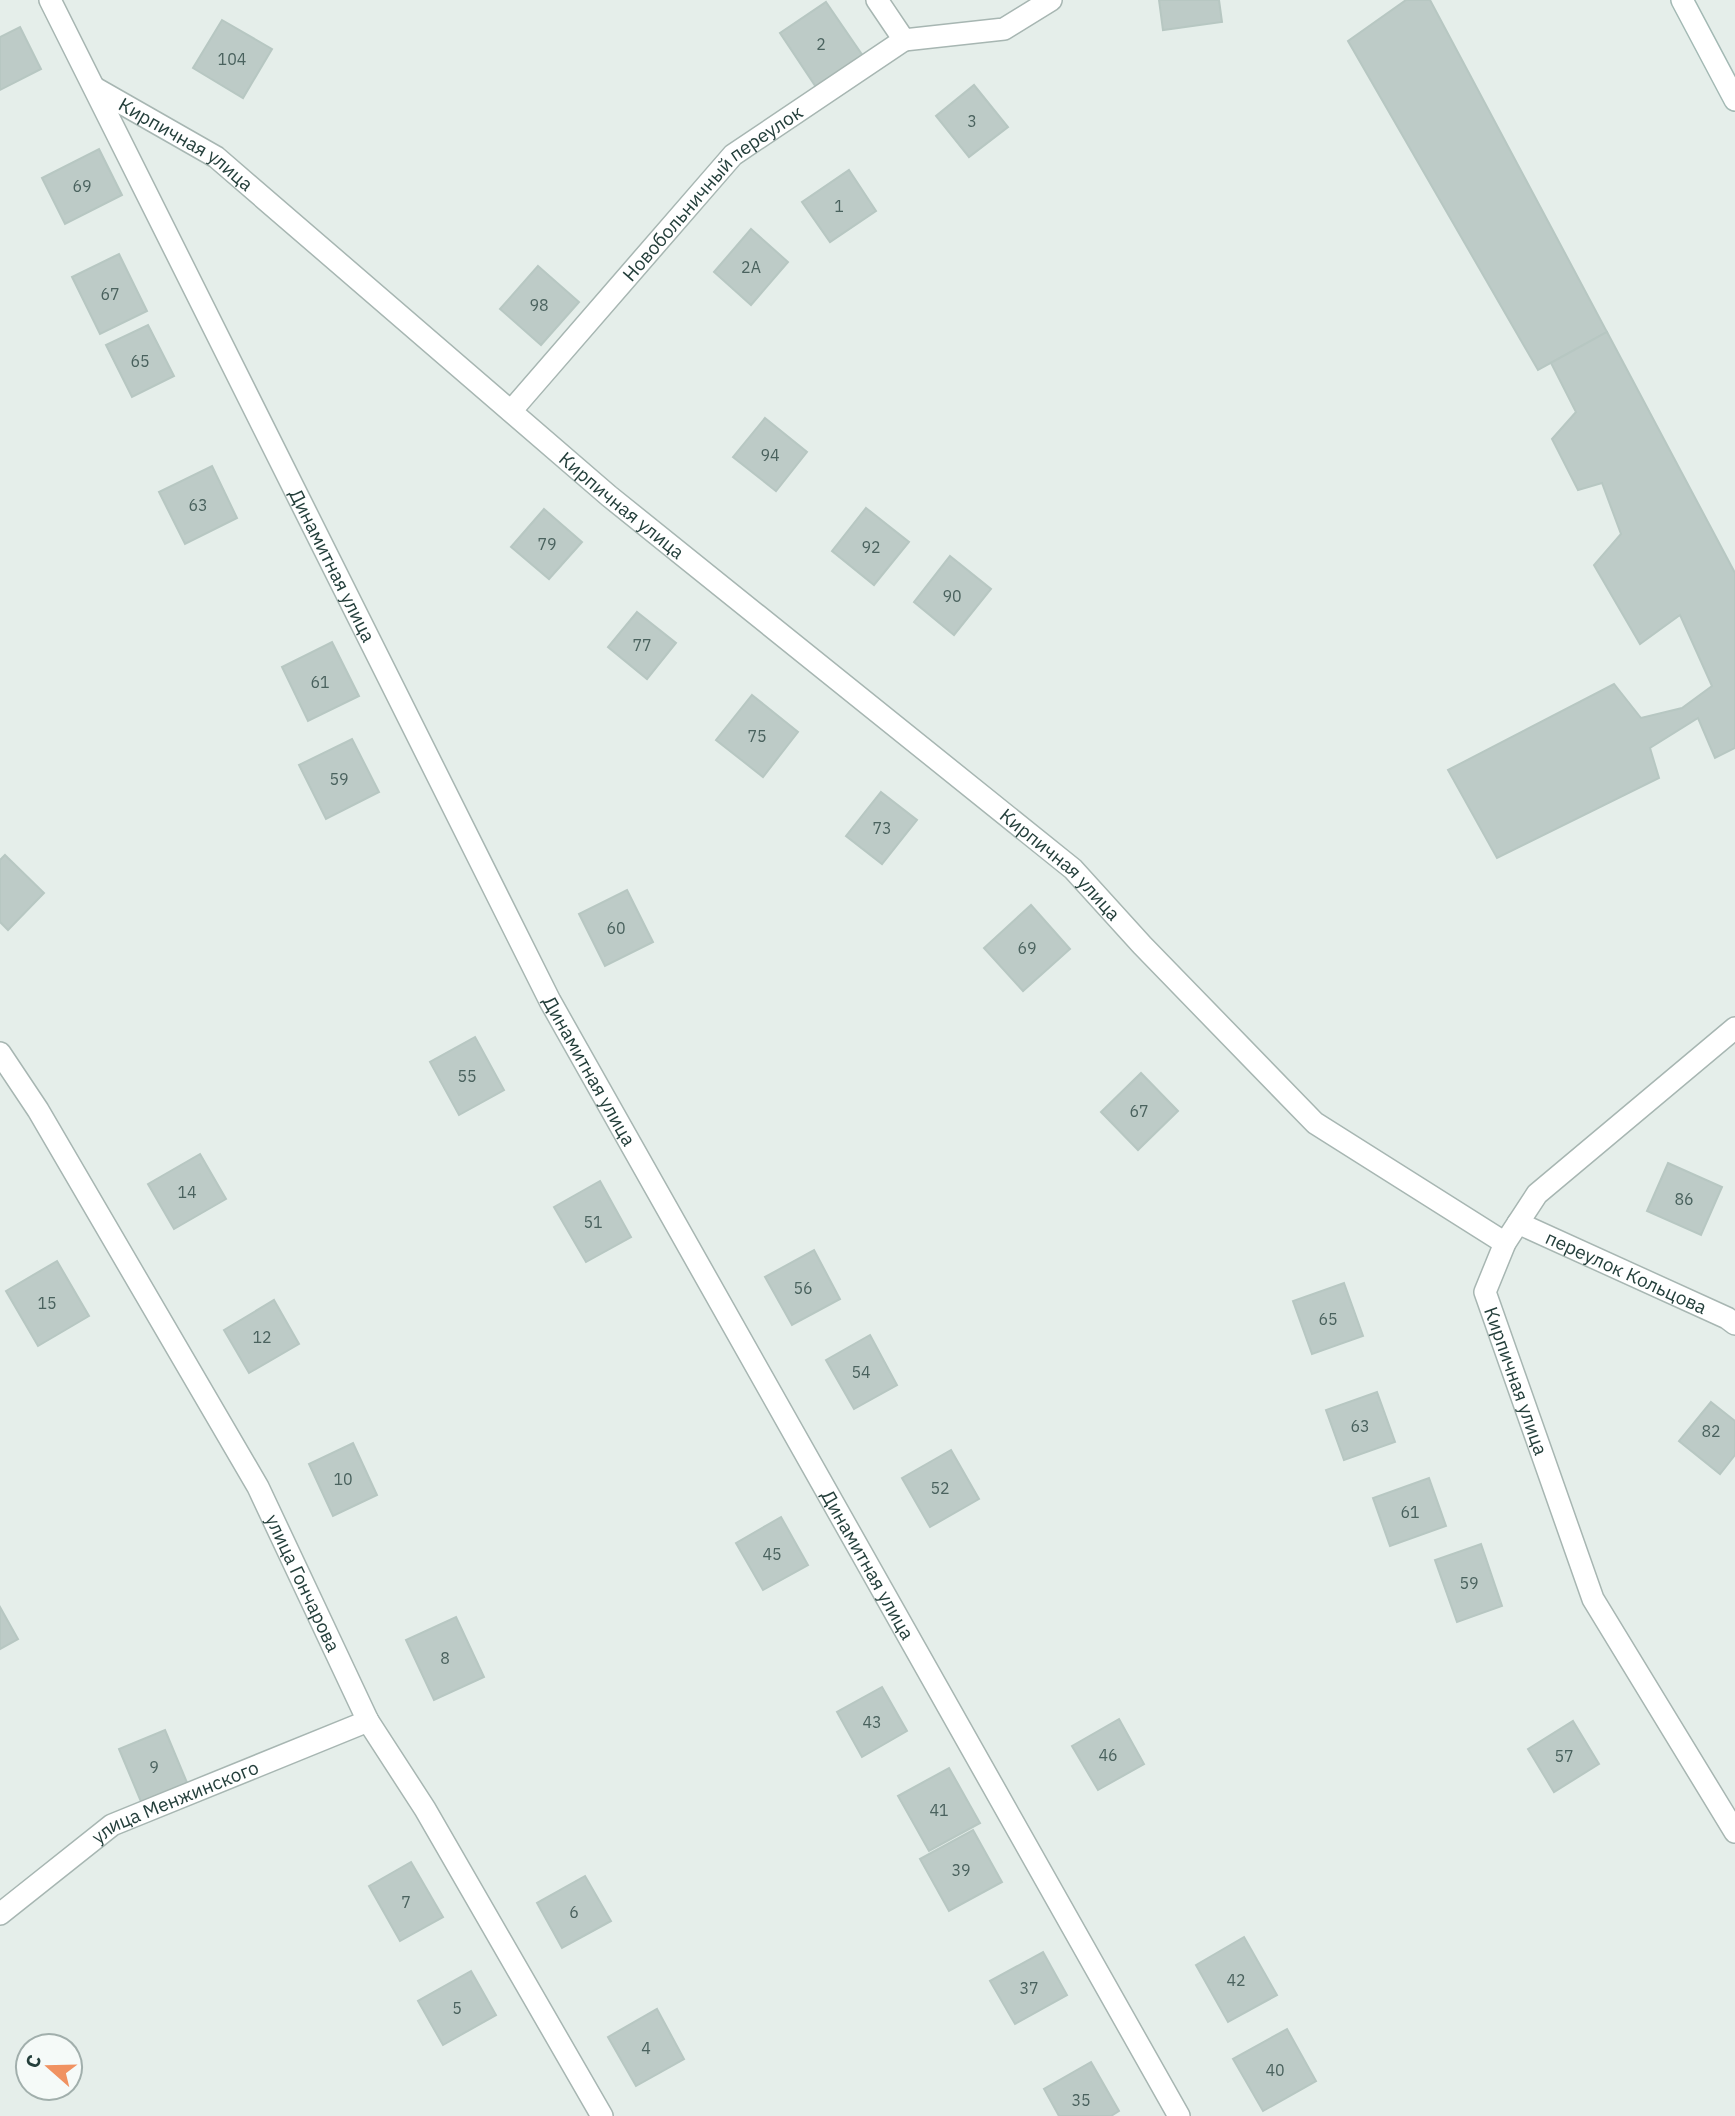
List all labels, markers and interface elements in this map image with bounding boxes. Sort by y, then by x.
house number: 2 [816,34,826,54]
house number: 104 [218,49,246,69]
street label: Кирпичная улица [114,92,258,196]
street label: Новобольничный переулок [617,100,807,286]
house number: 3 [967,111,977,131]
house number: 69 [72,176,92,196]
house number: 1 [834,196,844,216]
house number: 2А [741,257,761,277]
house number: 67 [100,284,120,304]
house number: 98 [529,295,549,315]
house number: 65 [130,351,150,371]
house number: 94 [760,445,780,465]
street label: Кирпичная улица [554,446,689,564]
street label: Динамитная улица [284,485,381,646]
house number: 63 [188,495,208,515]
house number: 79 [537,534,557,554]
house number: 92 [861,537,881,557]
house number: 90 [942,586,962,606]
house number: 77 [632,635,652,655]
house number: 61 [310,672,330,692]
house number: 75 [747,726,767,746]
house number: 59 [329,769,349,789]
street label: Кирпичная улица [995,803,1126,925]
house number: 73 [872,818,892,838]
house number: 60 [606,918,626,938]
house number: 69 [1017,938,1037,958]
street label: Динамитная улица [538,992,641,1150]
house number: 55 [457,1066,477,1086]
house number: 67 [1129,1101,1149,1121]
house number: 14 [177,1182,197,1202]
house number: 86 [1674,1189,1694,1209]
house number: 51 [583,1212,603,1232]
street label: переулок Кольцова [1542,1225,1711,1319]
house number: 56 [793,1278,813,1298]
house number: 15 [37,1293,57,1313]
street label: Кирпичная улица [1479,1303,1553,1458]
house number: 65 [1318,1309,1338,1329]
house number: 12 [252,1327,272,1347]
house number: 54 [851,1362,871,1382]
house number: 63 [1350,1416,1370,1436]
house number: 82 [1701,1421,1721,1441]
house number: 10 [333,1469,353,1489]
house number: 52 [930,1478,950,1498]
street label: Динамитная улица [816,1485,920,1644]
house number: 61 [1400,1502,1420,1522]
street label: улица Гончарова [260,1510,346,1656]
house number: 45 [762,1544,782,1564]
house number: 59 [1459,1573,1479,1593]
house number: 8 [440,1648,450,1668]
house number: 43 [862,1712,882,1732]
house number: 46 [1098,1745,1118,1765]
house number: 57 [1554,1746,1574,1766]
street label: улица Менжинского [86,1755,262,1849]
house number: 9 [149,1757,159,1777]
house number: 41 [929,1800,949,1820]
house number: 39 [951,1860,971,1880]
house number: 7 [401,1892,411,1912]
house number: 6 [569,1902,579,1922]
house number: 42 [1226,1970,1246,1990]
house number: 37 [1019,1978,1039,1998]
house number: 5 [452,1998,462,2018]
north arrow [14,2032,84,2102]
house number: 4 [641,2038,651,2058]
text: С [20,2051,46,2071]
house number: 40 [1265,2060,1285,2080]
house number: 35 [1071,2090,1091,2110]

